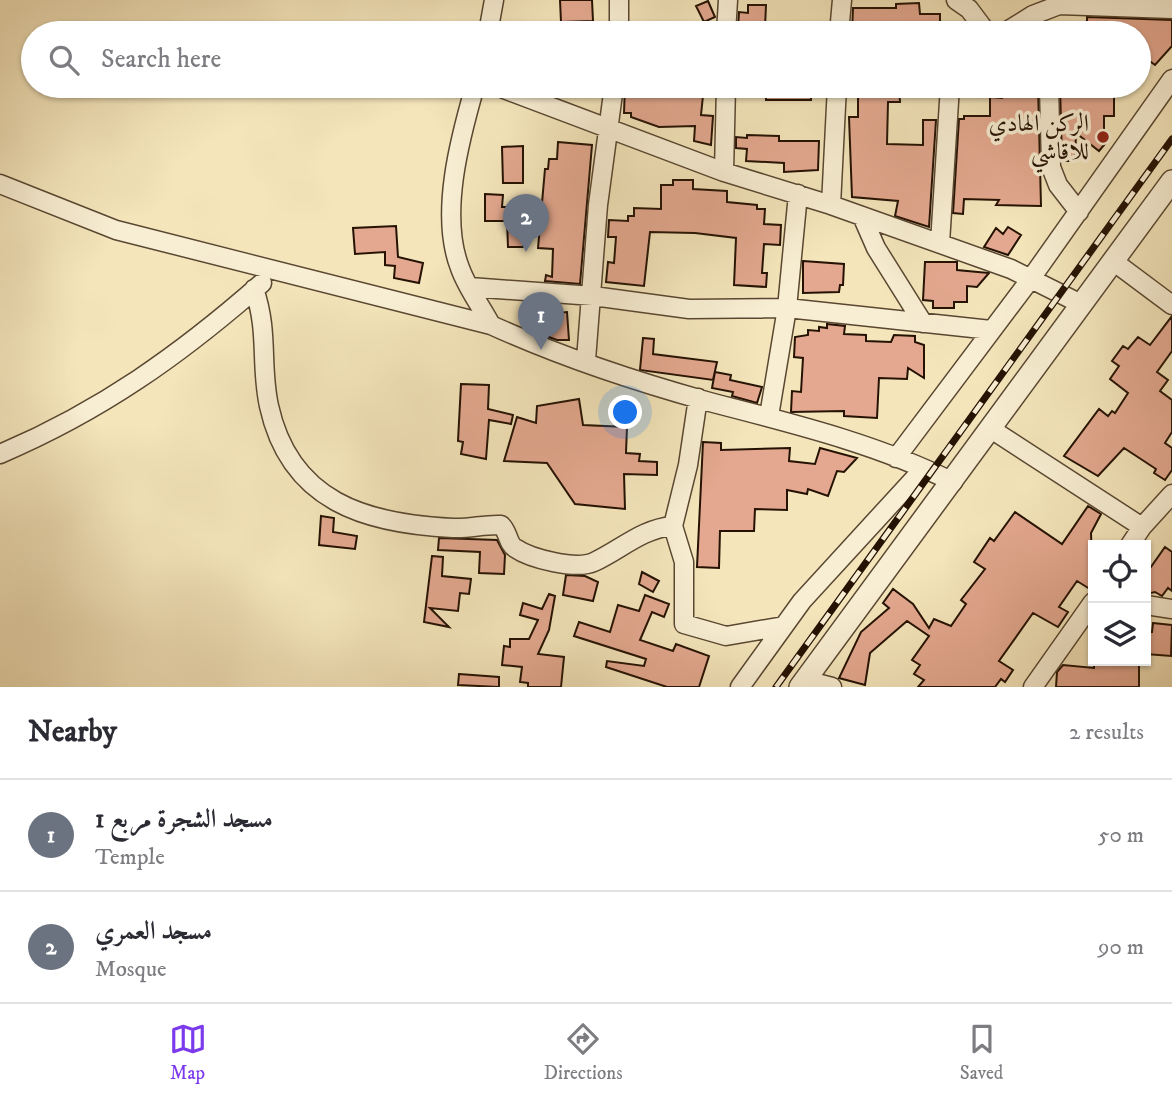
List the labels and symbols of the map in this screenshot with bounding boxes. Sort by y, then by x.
place label: الركن الهادي للاقاشي [988,109,1089,173]
marker: الركن الهادي للاقاشي [1095,129,1111,145]
pin: 2 [503,194,549,252]
pin: 1 [518,292,564,350]
your location [608,395,642,429]

